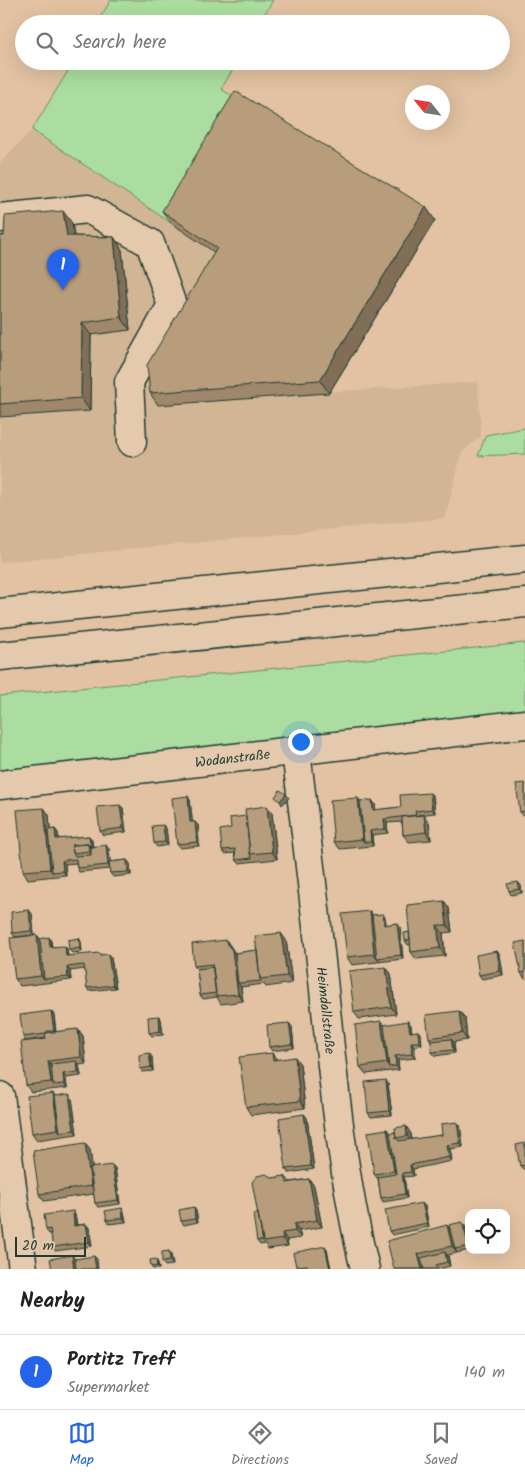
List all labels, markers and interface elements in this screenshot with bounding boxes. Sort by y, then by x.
search box [15,15,510,70]
text: Search here [73,28,167,58]
icon: search [33,29,61,57]
north arrow [405,85,450,130]
pin: 1 [47,249,79,290]
your location [288,729,314,755]
street label: Wodanstraße [194,744,272,774]
street label: Heimdallstraße [310,966,341,1056]
map controls [465,1209,510,1254]
button: locate [465,1209,510,1254]
scale bar [15,1234,86,1257]
text: 20 m [22,1235,54,1257]
text: Nearby [20,1285,85,1318]
text: Portitz Treff [67,1345,175,1375]
text: 1 [34,1360,38,1385]
text: 140 m [464,1360,505,1385]
text: Supermarket [67,1375,150,1400]
tab: Map [68,1419,96,1471]
tab: Directions [231,1419,289,1471]
tab: Saved [424,1419,457,1471]

